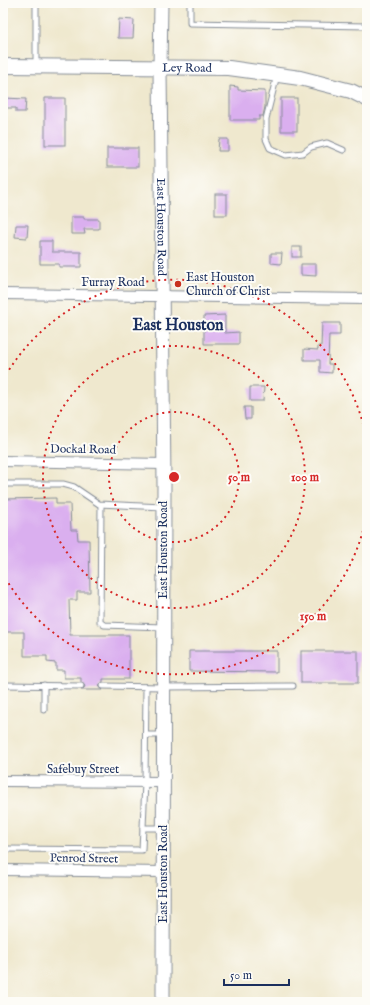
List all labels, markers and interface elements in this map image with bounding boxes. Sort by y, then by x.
street label: Ley Road [162,60,213,76]
street label: East Houston Road [153,178,169,277]
place label: East Houston Church of Christ [186,270,270,299]
street label: Furray Road [81,275,145,290]
marker: East Houston Church of Christ [173,279,183,289]
district label: East Houston [132,316,224,336]
street label: Dockal Road [50,441,117,458]
centre of rings [167,470,181,484]
text: 50 m [228,470,251,485]
text: 100 m [291,470,320,485]
street label: East Houston Road [156,500,171,599]
text: 150 m [300,609,327,624]
street label: Safebuy Street [47,762,119,777]
street label: East Houston Road [156,824,171,923]
street label: Penrod Street [50,850,118,867]
scale bar [224,961,289,987]
text: 50 m [230,968,252,983]

